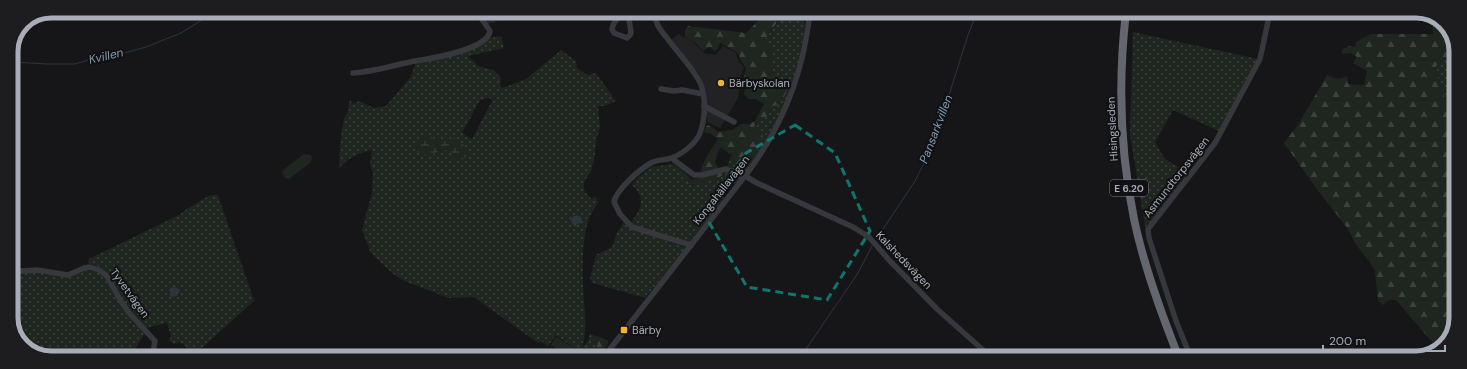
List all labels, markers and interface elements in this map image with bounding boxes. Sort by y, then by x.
water label: Kvillen [87,44,125,68]
place label: Bärbyskolan [729,76,790,90]
marker: Bärbyskolan [716,78,726,88]
water label: Pansarkvillen [916,92,956,166]
street label: Hisingsleden [1103,96,1121,162]
street label: Asmundtorpsvägen [1140,134,1212,220]
street label: Kongahällavägen [690,153,752,227]
road number: E 6.20 [1110,180,1148,196]
street label: Kalshedsvägen [873,228,935,292]
street label: Tyvetvägen [107,266,153,320]
place label: Bärby [632,323,661,337]
marker: Bärby [619,325,629,335]
scale bar [1323,327,1445,353]
text: 200 m [1329,333,1366,349]

